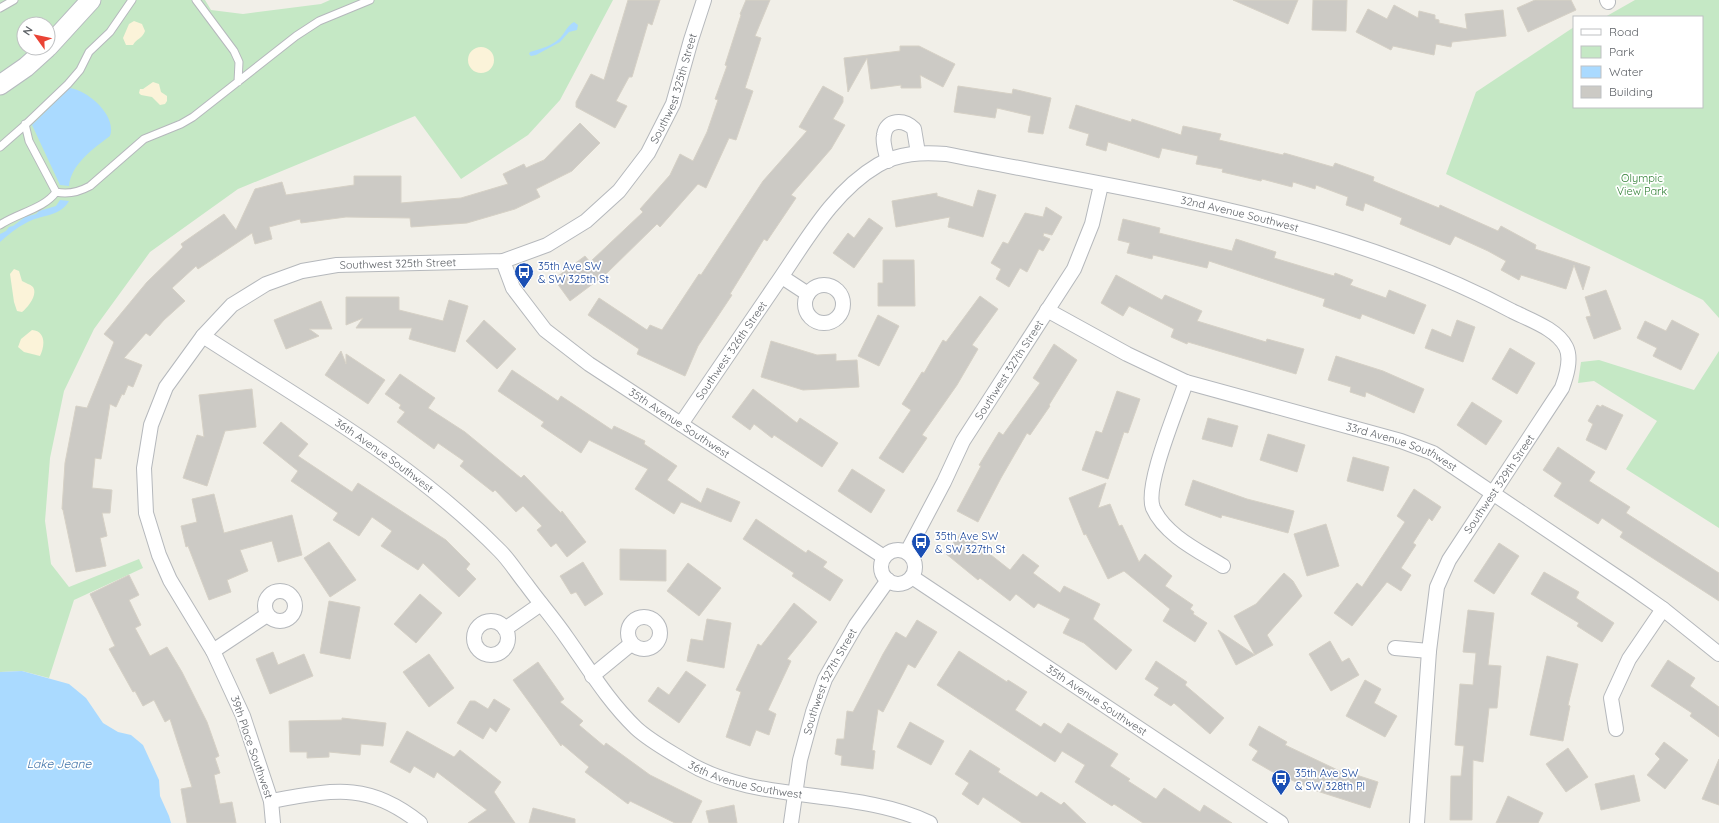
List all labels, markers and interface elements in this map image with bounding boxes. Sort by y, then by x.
north arrow [16,16,56,56]
legend [1573,16,1703,108]
text: N [20,23,36,38]
text: Road [1609,24,1639,39]
street label: Southwest 325th Street [647,31,700,146]
text: Park [1609,44,1634,59]
text: Water [1609,64,1644,79]
text: Building [1609,84,1653,99]
park label: Olympic View Park [1617,171,1667,198]
street label: 32nd Avenue Southwest [1179,193,1301,235]
street label: Southwest 325th Street [339,255,457,272]
place label: 35th Ave SW & SW 325th St [538,259,609,286]
bus stop icon: 35th Ave SW & SW 325th St [513,261,535,289]
street label: Southwest 326th Street [692,298,770,402]
street label: Southwest 327th Street [972,317,1046,422]
street label: 35th Avenue Southwest [626,385,733,461]
street label: 36th Avenue Southwest [332,415,436,495]
street label: 33rd Avenue Southwest [1344,419,1460,474]
street label: Southwest 329th Street [1461,432,1538,536]
place label: 35th Ave SW & SW 327th St [935,529,1006,556]
bus stop icon: 35th Ave SW & SW 327th St [910,531,932,559]
street label: Southwest 327th Street [800,625,860,736]
street label: 35th Avenue Southwest [1044,662,1150,739]
street label: 39th Place Southwest [228,694,276,801]
water label: Lake Jeane [27,756,92,771]
street label: 36th Avenue Southwest [686,757,803,801]
place label: 35th Ave SW & SW 328th Pl [1295,766,1365,793]
bus stop icon: 35th Ave SW & SW 328th Pl [1270,768,1292,796]

